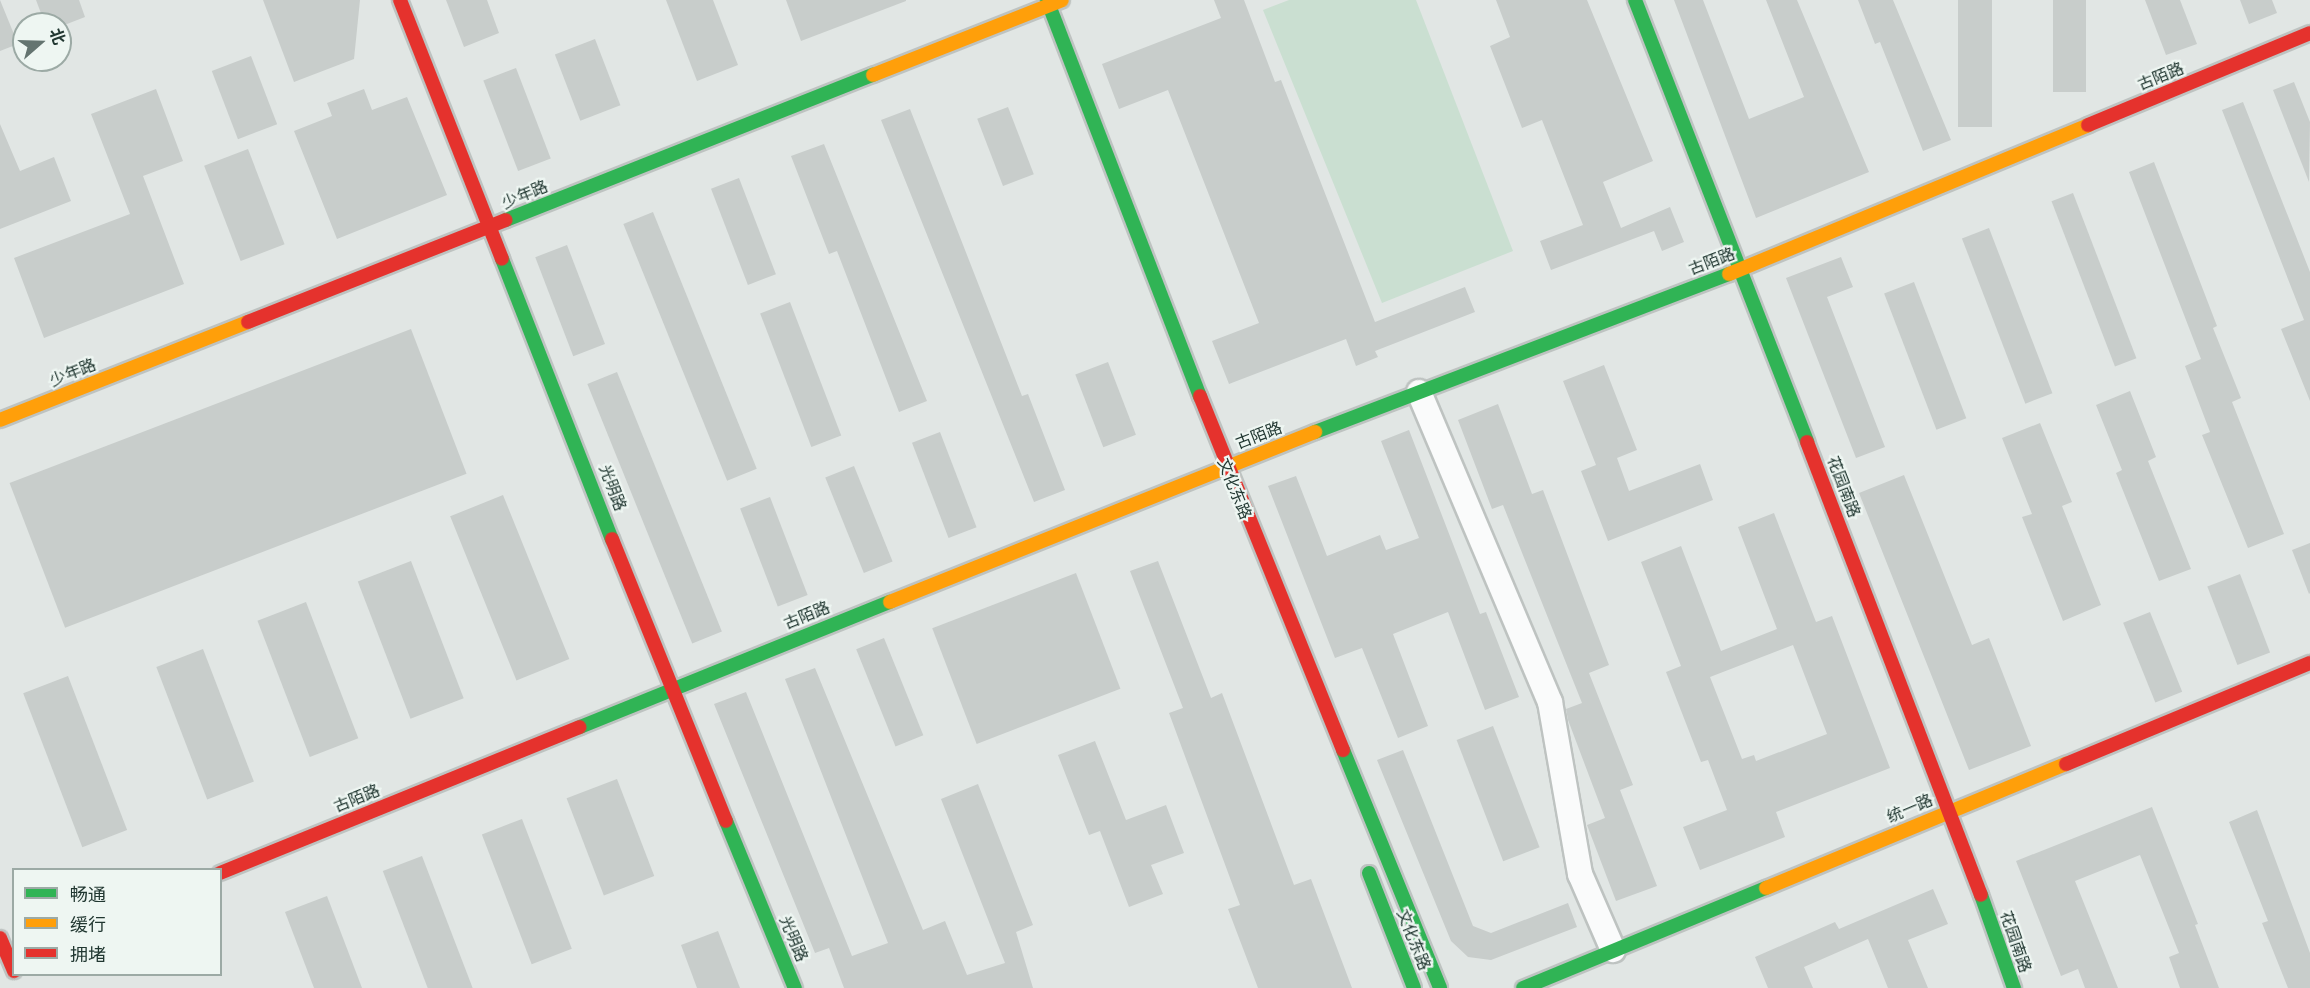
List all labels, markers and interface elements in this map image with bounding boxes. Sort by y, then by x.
north arrow [12,12,72,72]
text: 北 [45,25,70,47]
street label: 古陌路 [2135,59,2187,95]
street label: 少年路 [499,177,551,213]
street label: 古陌路 [1686,244,1738,280]
street label: 少年路 [47,355,99,391]
street label: 古陌路 [1233,418,1285,454]
street label: 花园南路 [1823,454,1863,520]
street label: 文化东路 [1213,456,1255,522]
street label: 光明路 [594,462,630,514]
street label: 古陌路 [781,598,833,634]
street label: 古陌路 [331,781,383,817]
street label: 统一路 [1884,791,1936,827]
legend [12,868,222,976]
text: 畅通 [70,883,106,907]
street label: 文化东路 [1392,907,1434,973]
street label: 花园南路 [1996,909,2034,975]
text: 缓行 [70,913,106,937]
street label: 光明路 [775,913,811,965]
text: 拥堵 [70,943,106,967]

